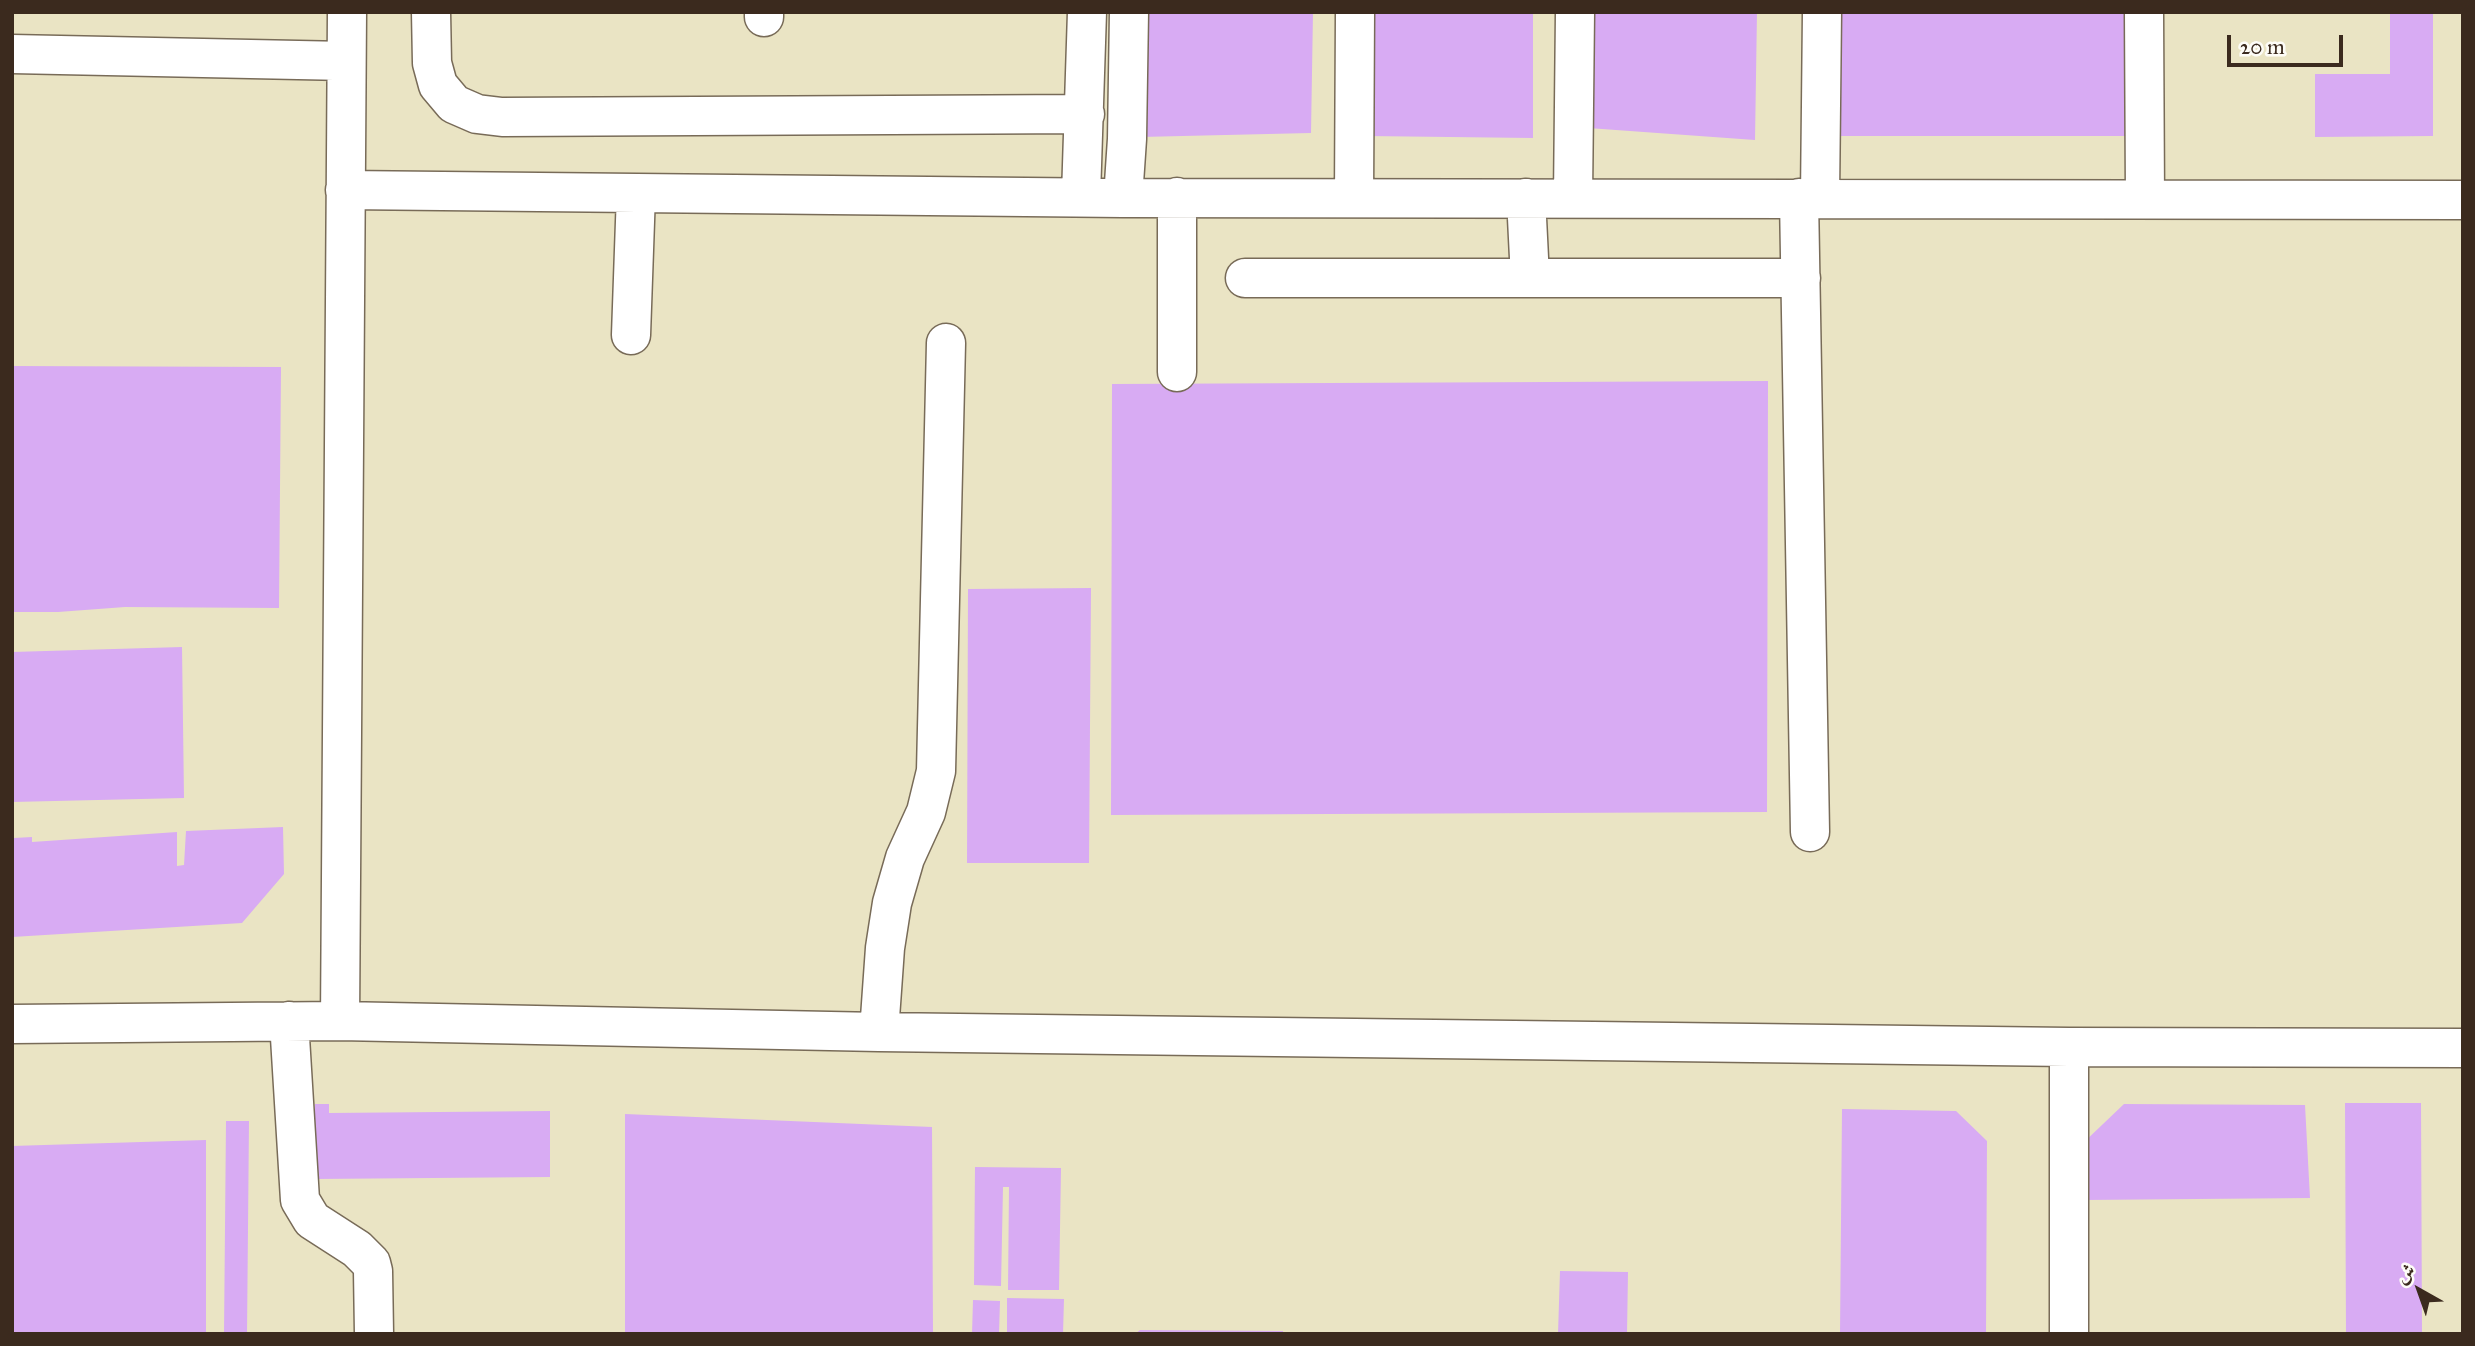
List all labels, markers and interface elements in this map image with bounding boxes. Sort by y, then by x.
scale bar [2230,21,2346,65]
text: 20 m [2240,34,2285,60]
north arrow [2384,1255,2454,1325]
text: ش [2391,1259,2420,1288]

